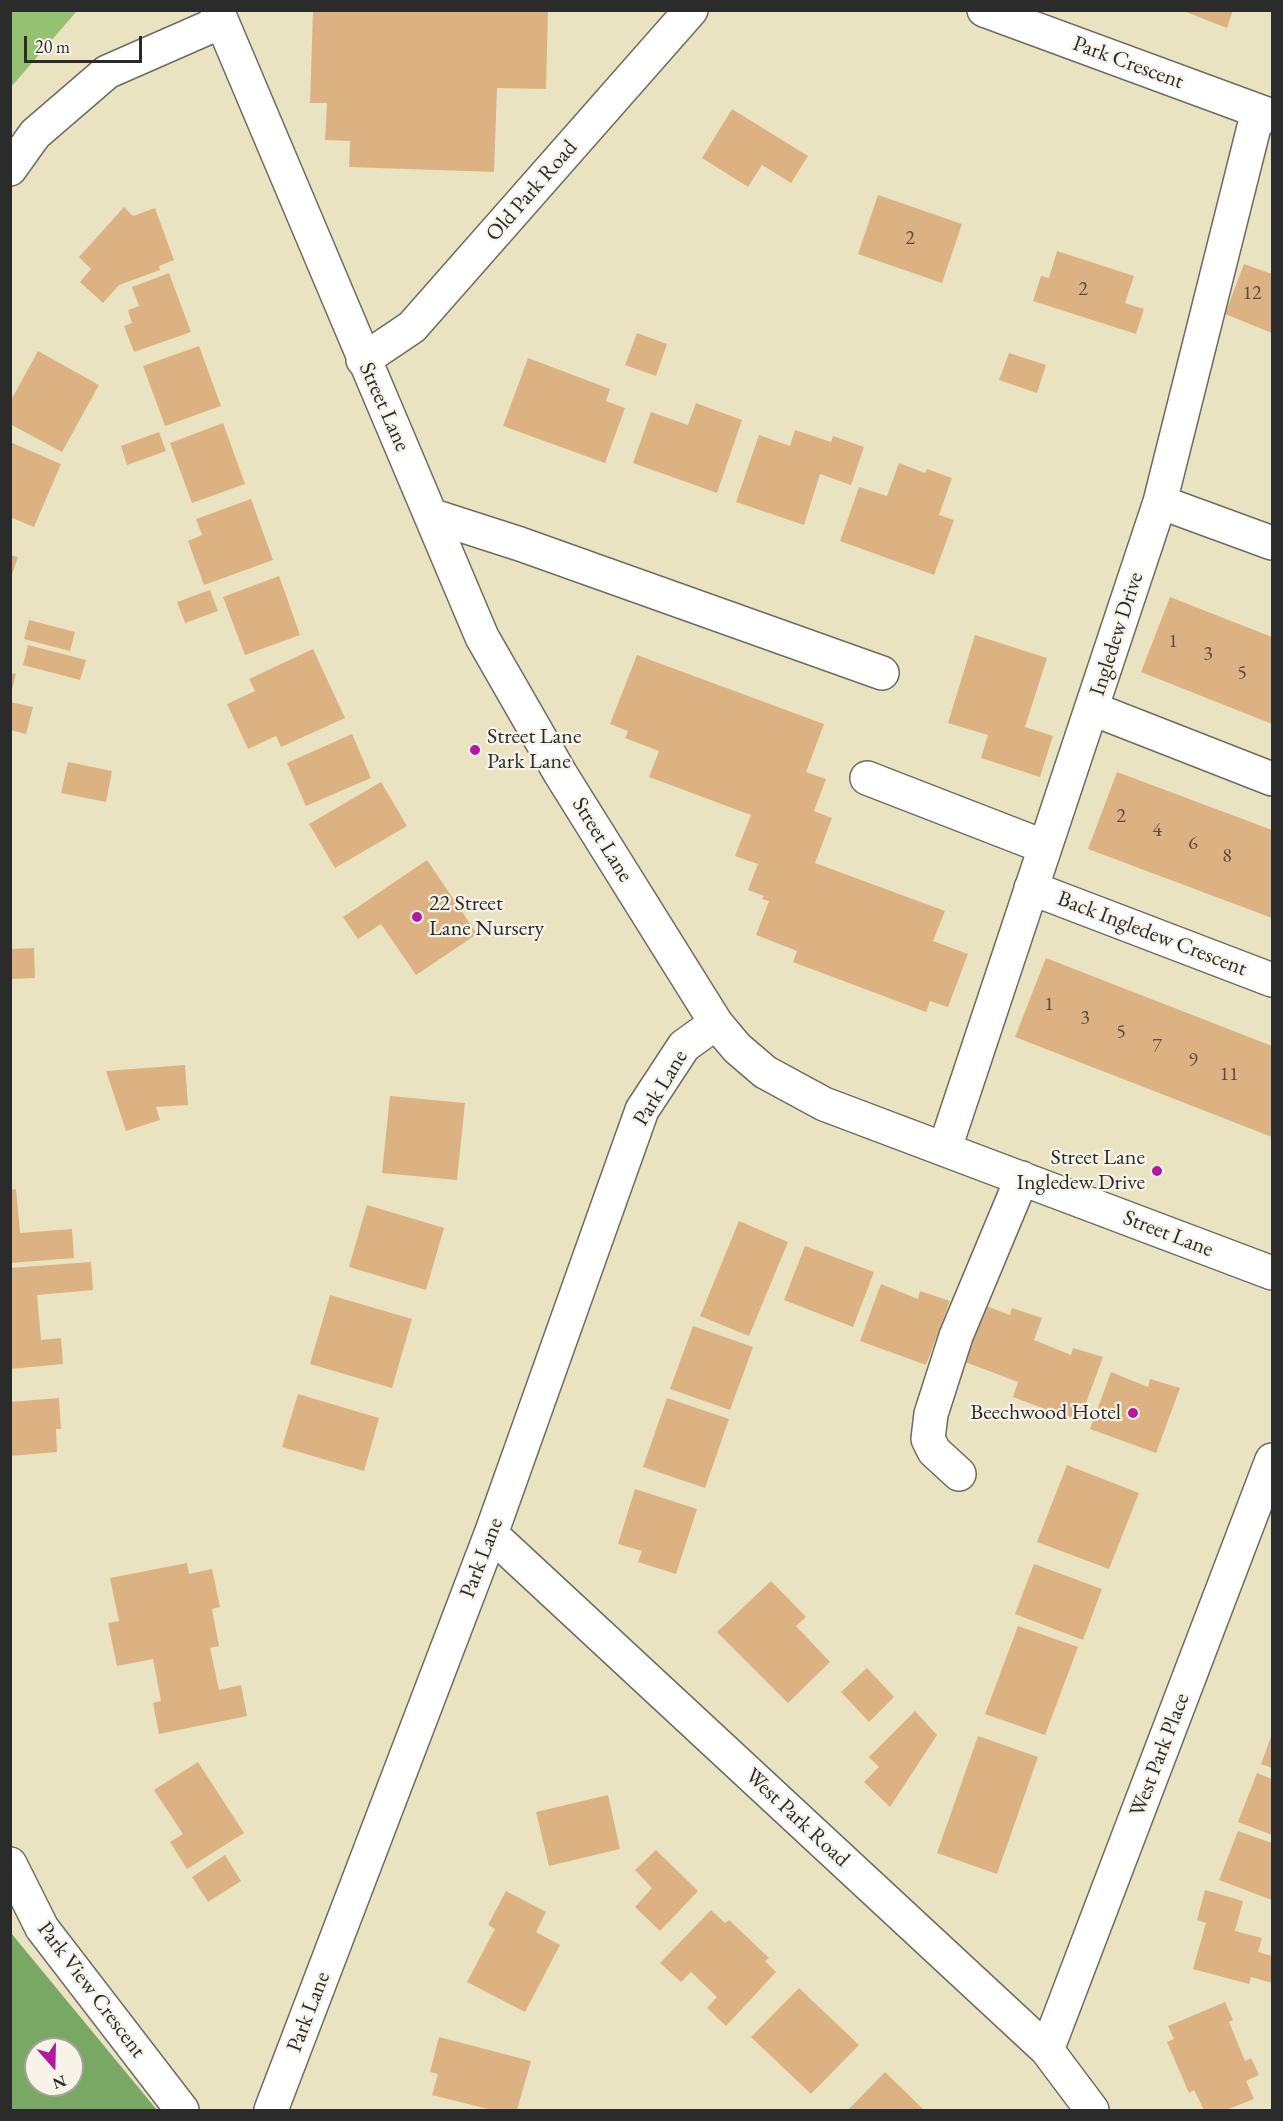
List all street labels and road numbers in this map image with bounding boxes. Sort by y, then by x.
street label: Park Crescent [1069,31,1187,95]
street label: Old Park Road [481,135,583,247]
street label: Street Lane [353,358,415,456]
street label: Ingledew Drive [1085,569,1149,699]
street label: Street Lane [566,793,638,887]
street label: Back Ingledew Crescent [1053,886,1251,982]
street label: Park Lane [628,1045,694,1131]
street label: Street Lane [1119,1205,1217,1263]
street label: Park Lane [455,1514,509,1602]
street label: West Park Place [1124,1690,1196,1820]
street label: West Park Road [739,1763,855,1873]
street label: Park View Crescent [31,1917,151,2063]
street label: Park Lane [282,1968,336,2056]

